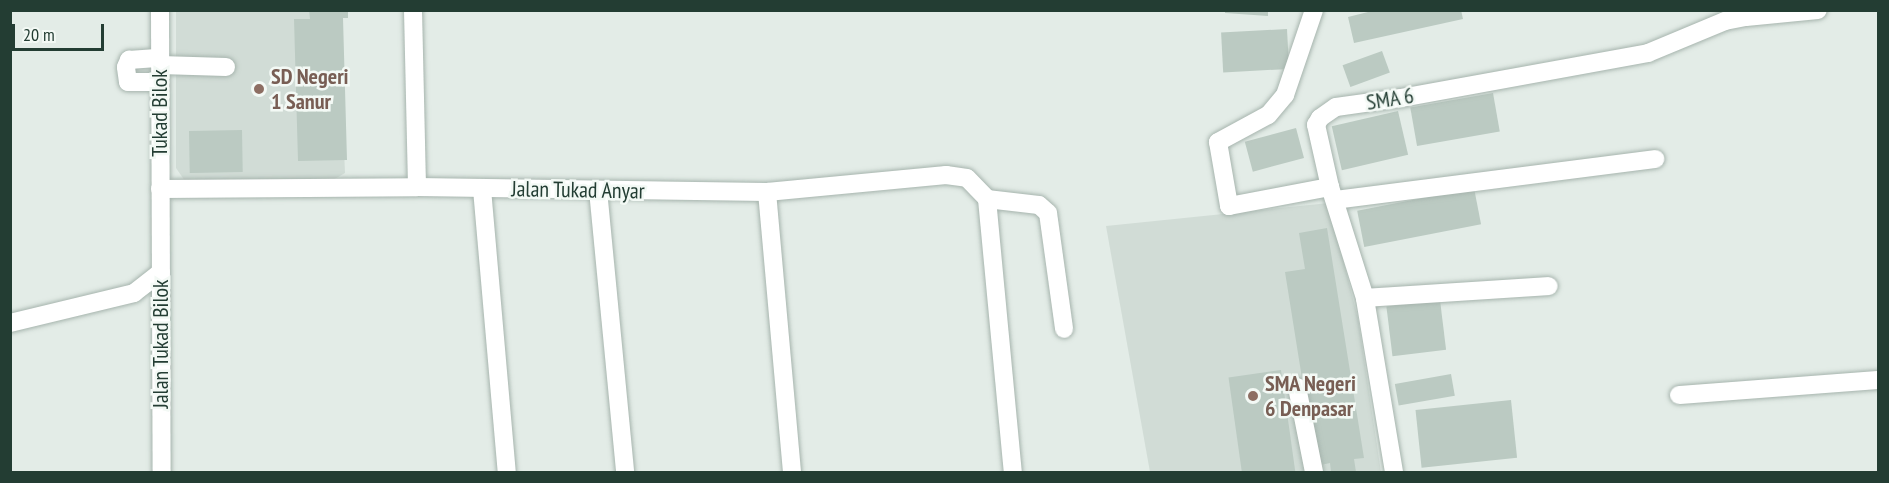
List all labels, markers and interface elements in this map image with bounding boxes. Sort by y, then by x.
scale bar [15,12,106,50]
text: 20 m [23,23,55,46]
place label: SD Negeri 1 Sanur [271,63,349,114]
street label: Tukad Bilok [147,69,173,157]
marker: SD Negeri 1 Sanur [252,82,266,96]
street label: SMA 6 [1364,82,1416,116]
street label: Jalan Tukad Anyar [511,176,645,204]
street label: Jalan Tukad Bilok [148,279,174,409]
place label: SMA Negeri 6 Denpasar [1265,370,1357,422]
marker: SMA Negeri 6 Denpasar [1246,389,1260,403]

